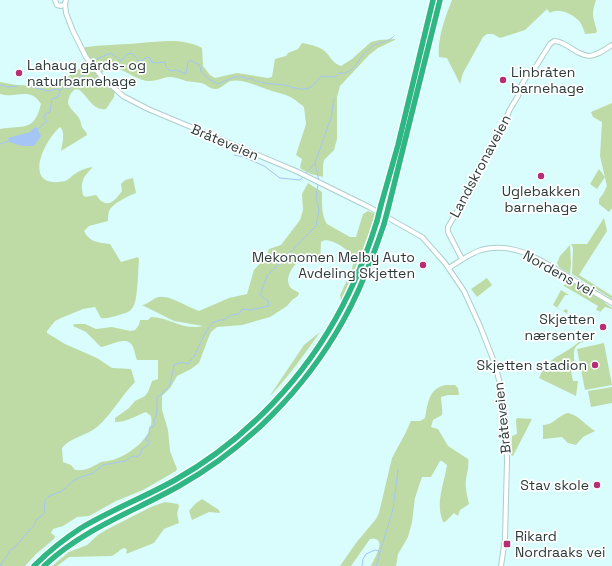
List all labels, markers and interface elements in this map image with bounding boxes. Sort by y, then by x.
place label: Lahaug gårds- og naturbarnehage [27,56,146,90]
place label: Linbråten barnehage [511,63,584,97]
marker: Lahaug gårds- og naturbarnehage [14,68,24,78]
marker: Linbråten barnehage [498,75,508,85]
street label: Landskronaveien [445,111,515,221]
street label: Bråteveien [188,120,262,164]
marker: Uglebakken barnehage [536,171,546,181]
place label: Uglebakken barnehage [502,182,580,216]
street label: Nordens vei [520,246,598,300]
place label: Mekonomen Melby Auto Avdeling Skjetten [252,248,415,282]
marker: Mekonomen Melby Auto Avdeling Skjetten [418,260,428,270]
place label: Skjetten nærsenter [525,310,595,344]
marker: Skjetten nærsenter [598,322,608,332]
place label: Skjetten stadion [477,356,587,374]
marker: Skjetten stadion [590,360,600,370]
street label: Bråteveien [489,381,515,455]
place label: Stav skole [520,476,589,494]
marker: Stav skole [592,480,602,490]
place label: Rikard Nordraaks vei [515,527,605,561]
marker: Rikard Nordraaks vei [502,539,512,549]

